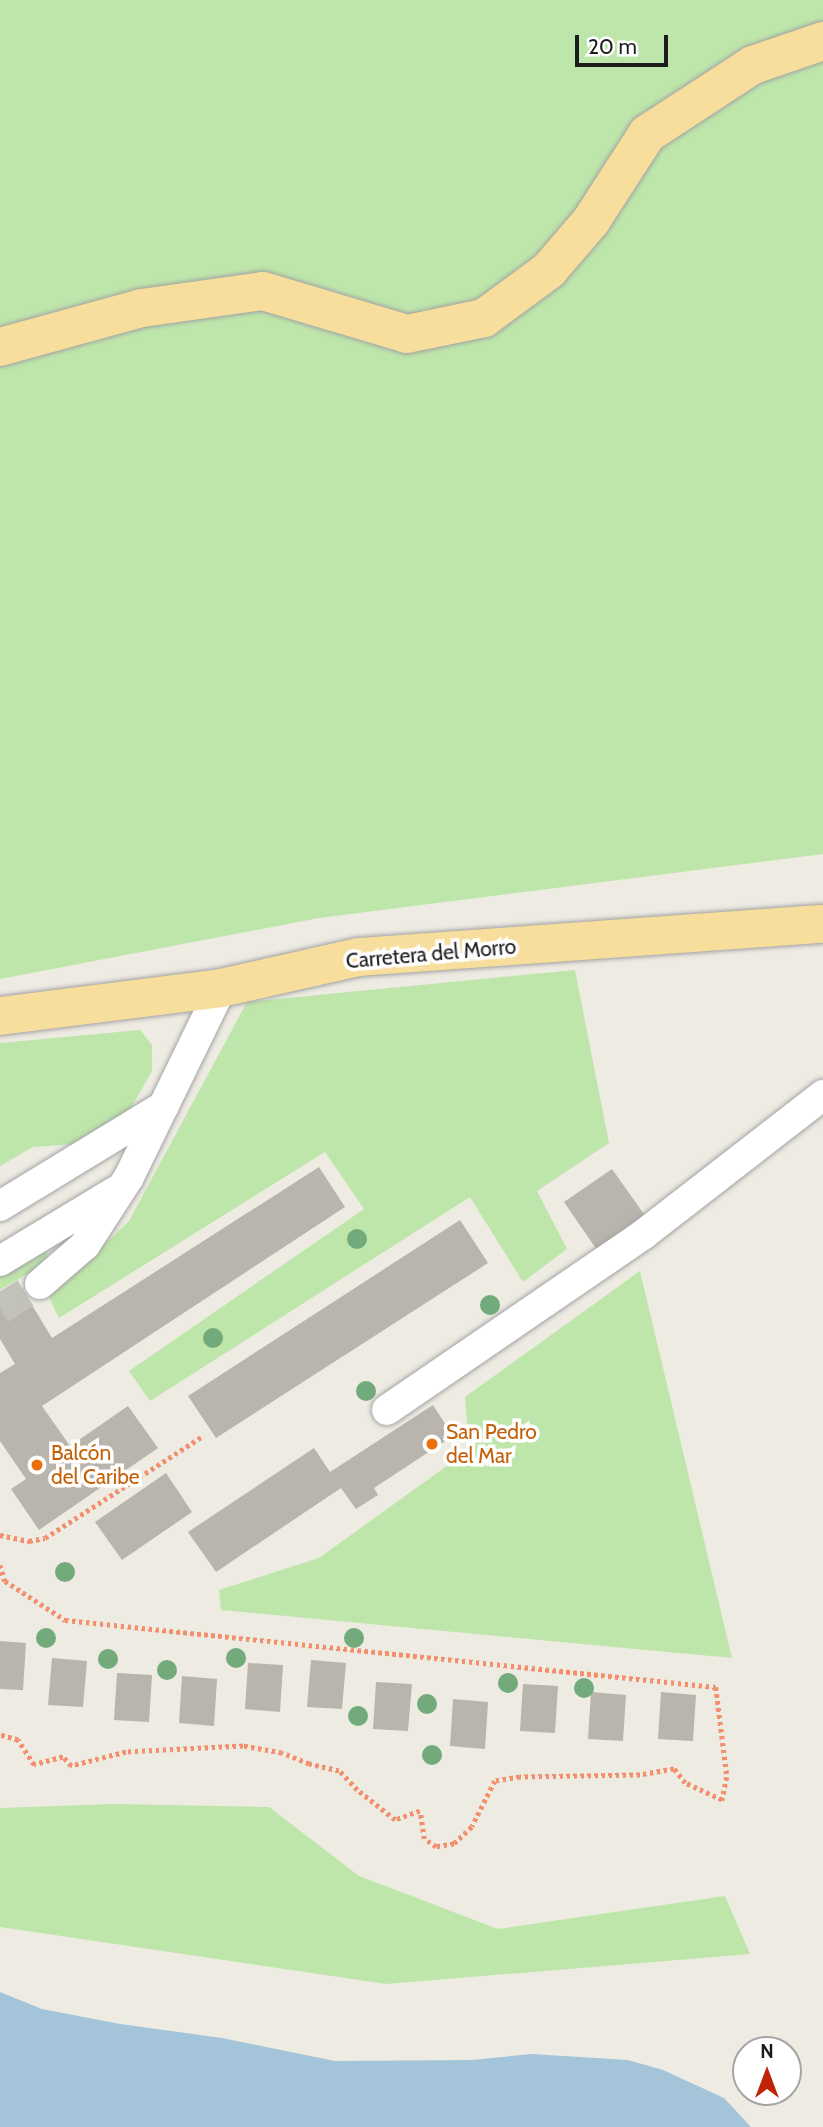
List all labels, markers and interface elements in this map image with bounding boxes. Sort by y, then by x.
scale bar [578,21,671,65]
text: 20 m [588,34,637,59]
street label: Carretera del Morro [345,934,517,974]
place label: San Pedro del Mar [446,1419,537,1469]
marker: San Pedro del Mar [424,1436,440,1452]
place label: Balcón del Caribe [51,1440,140,1490]
marker: Balcón del Caribe [29,1457,45,1473]
north arrow [732,2036,802,2106]
text: N [760,2040,774,2063]

